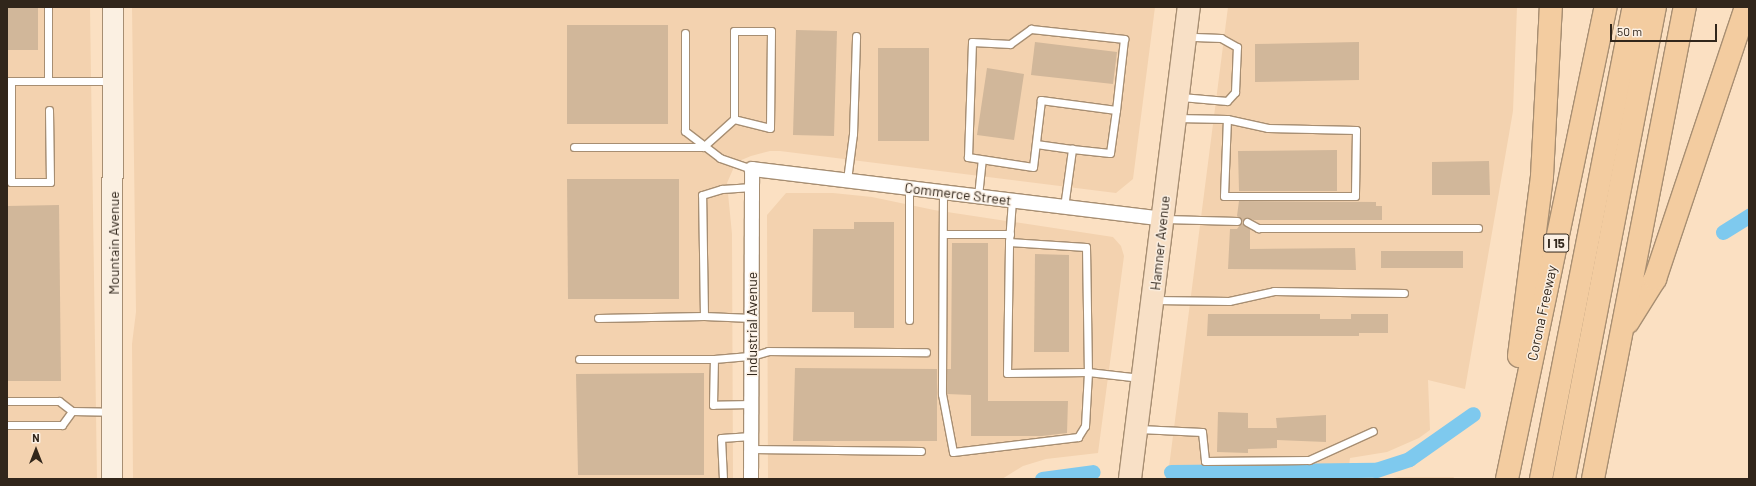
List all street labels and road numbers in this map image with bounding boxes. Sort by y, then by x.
street label: Commerce Street [904,179,1012,209]
street label: Mountain Avenue [106,191,122,295]
street label: Hamner Avenue [1147,195,1173,291]
road number: I 15 [1543,232,1569,254]
street label: Corona Freeway [1524,264,1560,362]
street label: Industrial Avenue [744,272,760,376]

